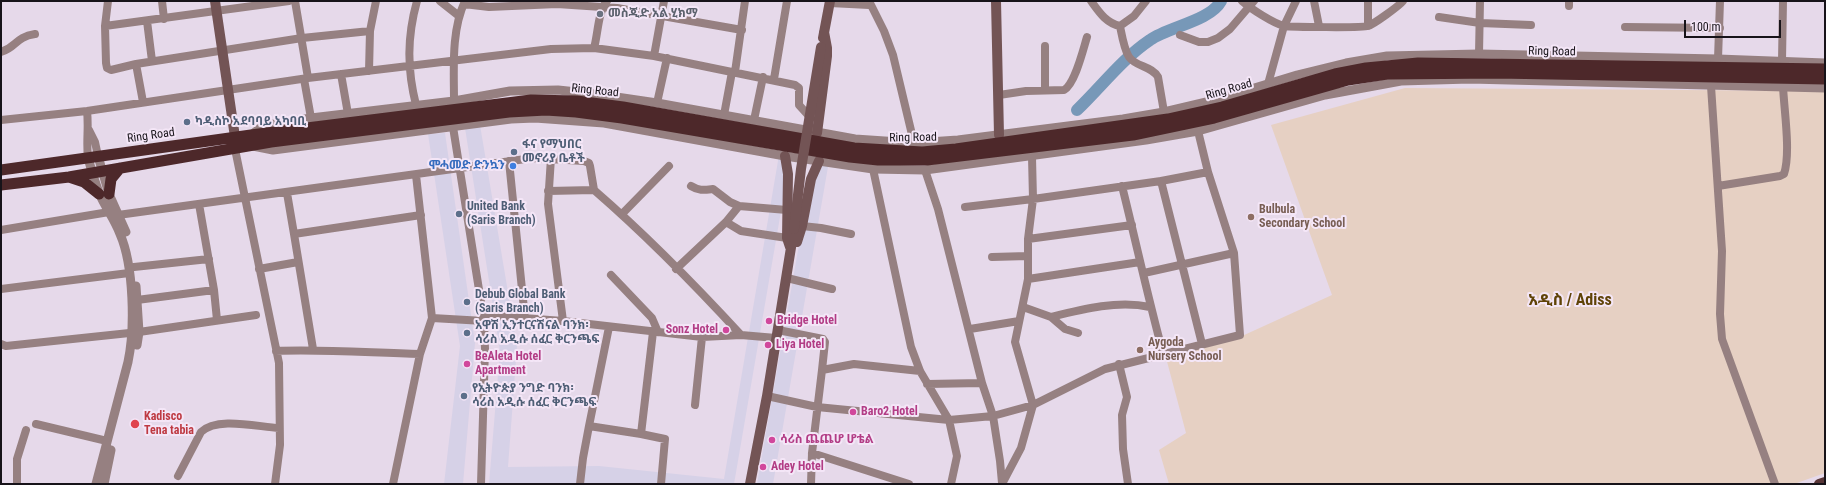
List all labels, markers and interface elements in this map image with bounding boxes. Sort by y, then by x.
place label: መስጂድ አል ሂክማ [608,7,698,21]
marker: መስጂድ አል ሂክማ [595,9,605,19]
scale bar [1686,12,1783,38]
text: 100 m [1691,20,1721,34]
street label: Ring Road [1528,44,1576,60]
street label: Ring Road [1204,77,1254,103]
street label: Ring Road [571,81,619,101]
place label: ካዲስኮ አደባባይ አካባቢ [195,115,306,129]
marker: ካዲስኮ አደባባይ አካባቢ [182,117,192,127]
street label: Ring Road [126,126,176,146]
street label: Ring Road [889,130,937,146]
place label: ፋና የማህበር መኖሪያ ቤቶች [522,138,585,166]
marker: ፋና የማህበር መኖሪያ ቤቶች [509,147,519,157]
place label: ሞሓመድ ድንኳን [429,159,505,173]
marker: ሞሓመድ ድንኳን [508,161,518,171]
place label: United Bank (Saris Branch) [467,200,536,228]
place label: Bulbula Secondary School [1259,203,1345,231]
marker: United Bank (Saris Branch) [454,209,464,219]
marker: Bulbula Secondary School [1246,212,1256,222]
place label: Debub Global Bank (Saris Branch) [475,288,566,316]
district label: አዲስ / Adiss [1528,291,1612,311]
marker: Debub Global Bank (Saris Branch) [462,297,472,307]
place label: Bridge Hotel [777,314,837,328]
marker: Bridge Hotel [764,316,774,326]
place label: አዋሽ ኢንተርናሽናል ባንክ፡ ሳሪስ አዲሱ ሰፈር ቅርንጫፍ [475,319,599,347]
place label: Sonz Hotel [666,323,718,337]
marker: Sonz Hotel [721,325,731,335]
marker: አዋሽ ኢንተርናሽናል ባንክ፡ ሳሪስ አዲሱ ሰፈር ቅርንጫፍ [462,328,472,338]
place label: Aygoda Nursery School [1148,336,1221,364]
place label: Liya Hotel [776,338,824,352]
marker: Liya Hotel [763,340,773,350]
marker: Aygoda Nursery School [1135,345,1145,355]
place label: BeAleta Hotel Apartment [475,350,541,378]
marker: BeAleta Hotel Apartment [462,359,472,369]
place label: የኢትዮጵያ ንግድ ባንክ፡ ሳሪስ አዲሱ ሰፈር ቅርንጫፍ [472,382,596,410]
marker: የኢትዮጵያ ንግድ ባንክ፡ ሳሪስ አዲሱ ሰፈር ቅርንጫፍ [459,391,469,401]
place label: Baro2 Hotel [861,405,918,419]
marker: Baro2 Hotel [848,407,858,417]
place label: Kadisco Tena tabia [144,410,194,438]
marker: Kadisco Tena tabia [129,418,141,430]
place label: ሳሪስ ጨጨሆ ሆቴል [780,433,873,447]
marker: ሳሪስ ጨጨሆ ሆቴል [767,435,777,445]
place label: Adey Hotel [771,460,824,474]
marker: Adey Hotel [758,462,768,472]

